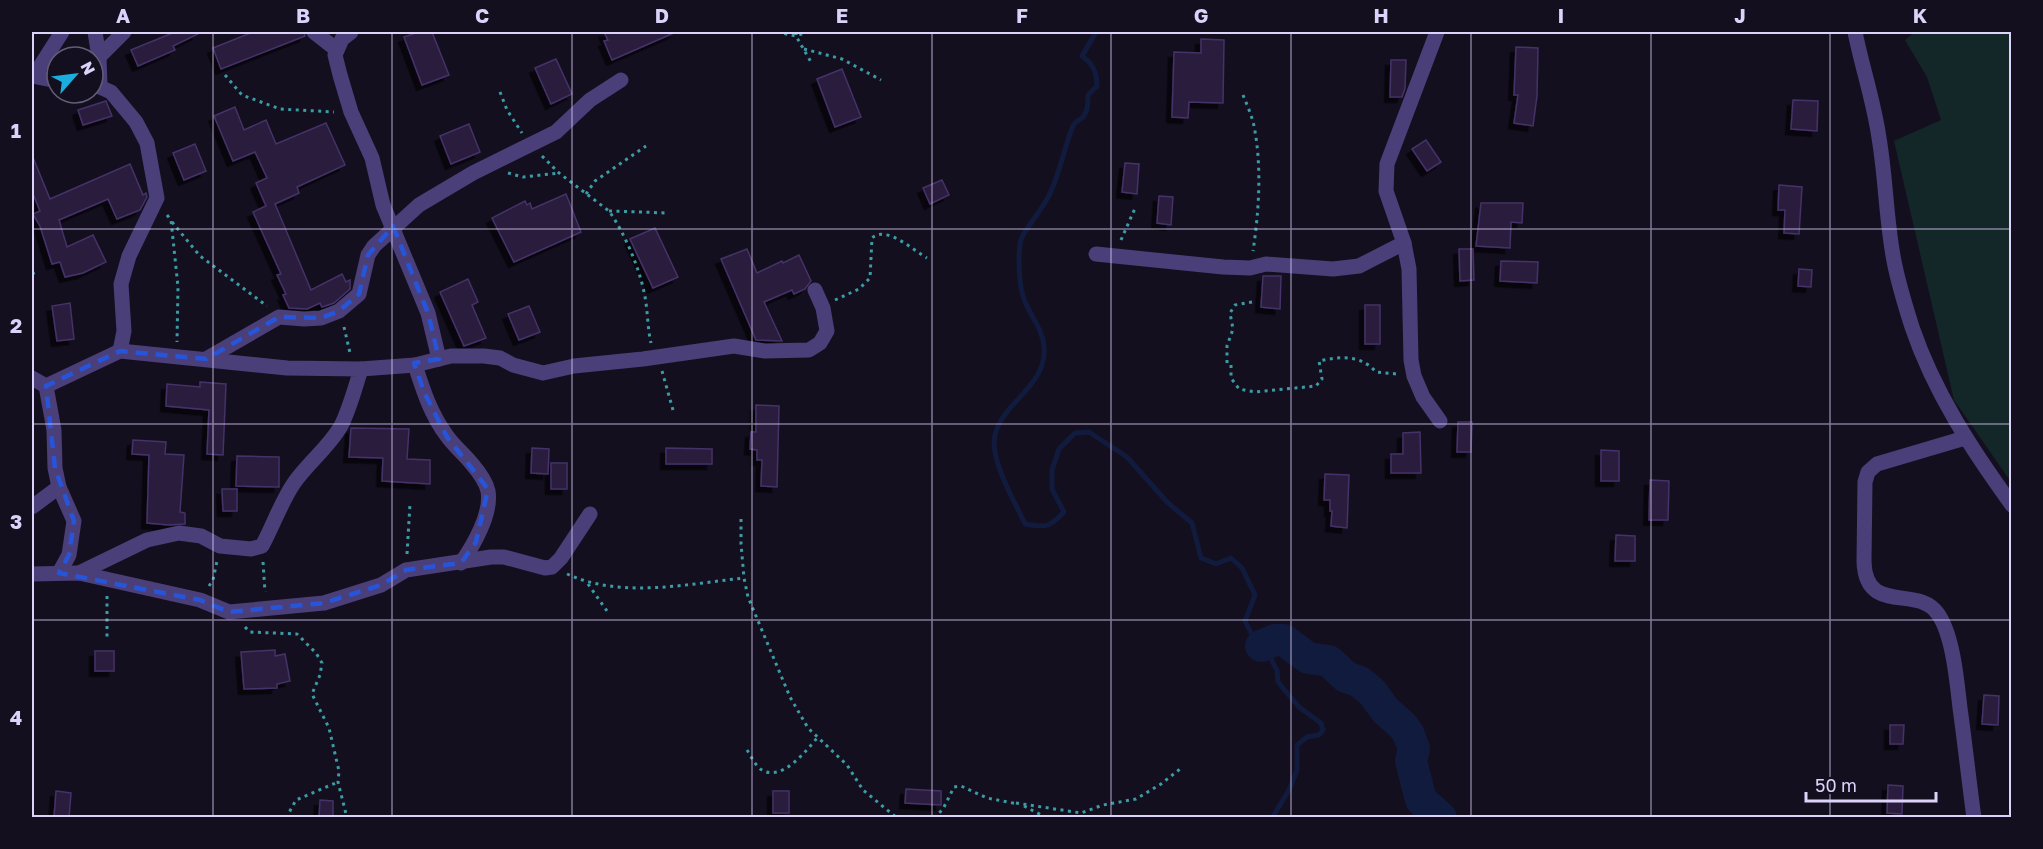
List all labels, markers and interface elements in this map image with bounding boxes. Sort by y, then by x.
text: A [116,3,130,27]
text: B [296,3,310,27]
text: C [475,3,489,27]
text: D [655,3,669,27]
text: E [836,3,848,27]
text: F [1016,3,1028,27]
text: G [1194,3,1208,27]
text: H [1373,3,1389,27]
text: I [1558,3,1564,27]
text: J [1734,3,1746,27]
text: K [1913,3,1928,27]
north arrow [45,45,105,105]
text: N [77,58,100,78]
text: 1 [11,118,21,142]
text: 2 [10,313,22,337]
text: 3 [10,509,22,533]
text: 4 [10,705,22,729]
scale bar [1806,765,1936,803]
text: 50 m [1815,774,1857,796]

